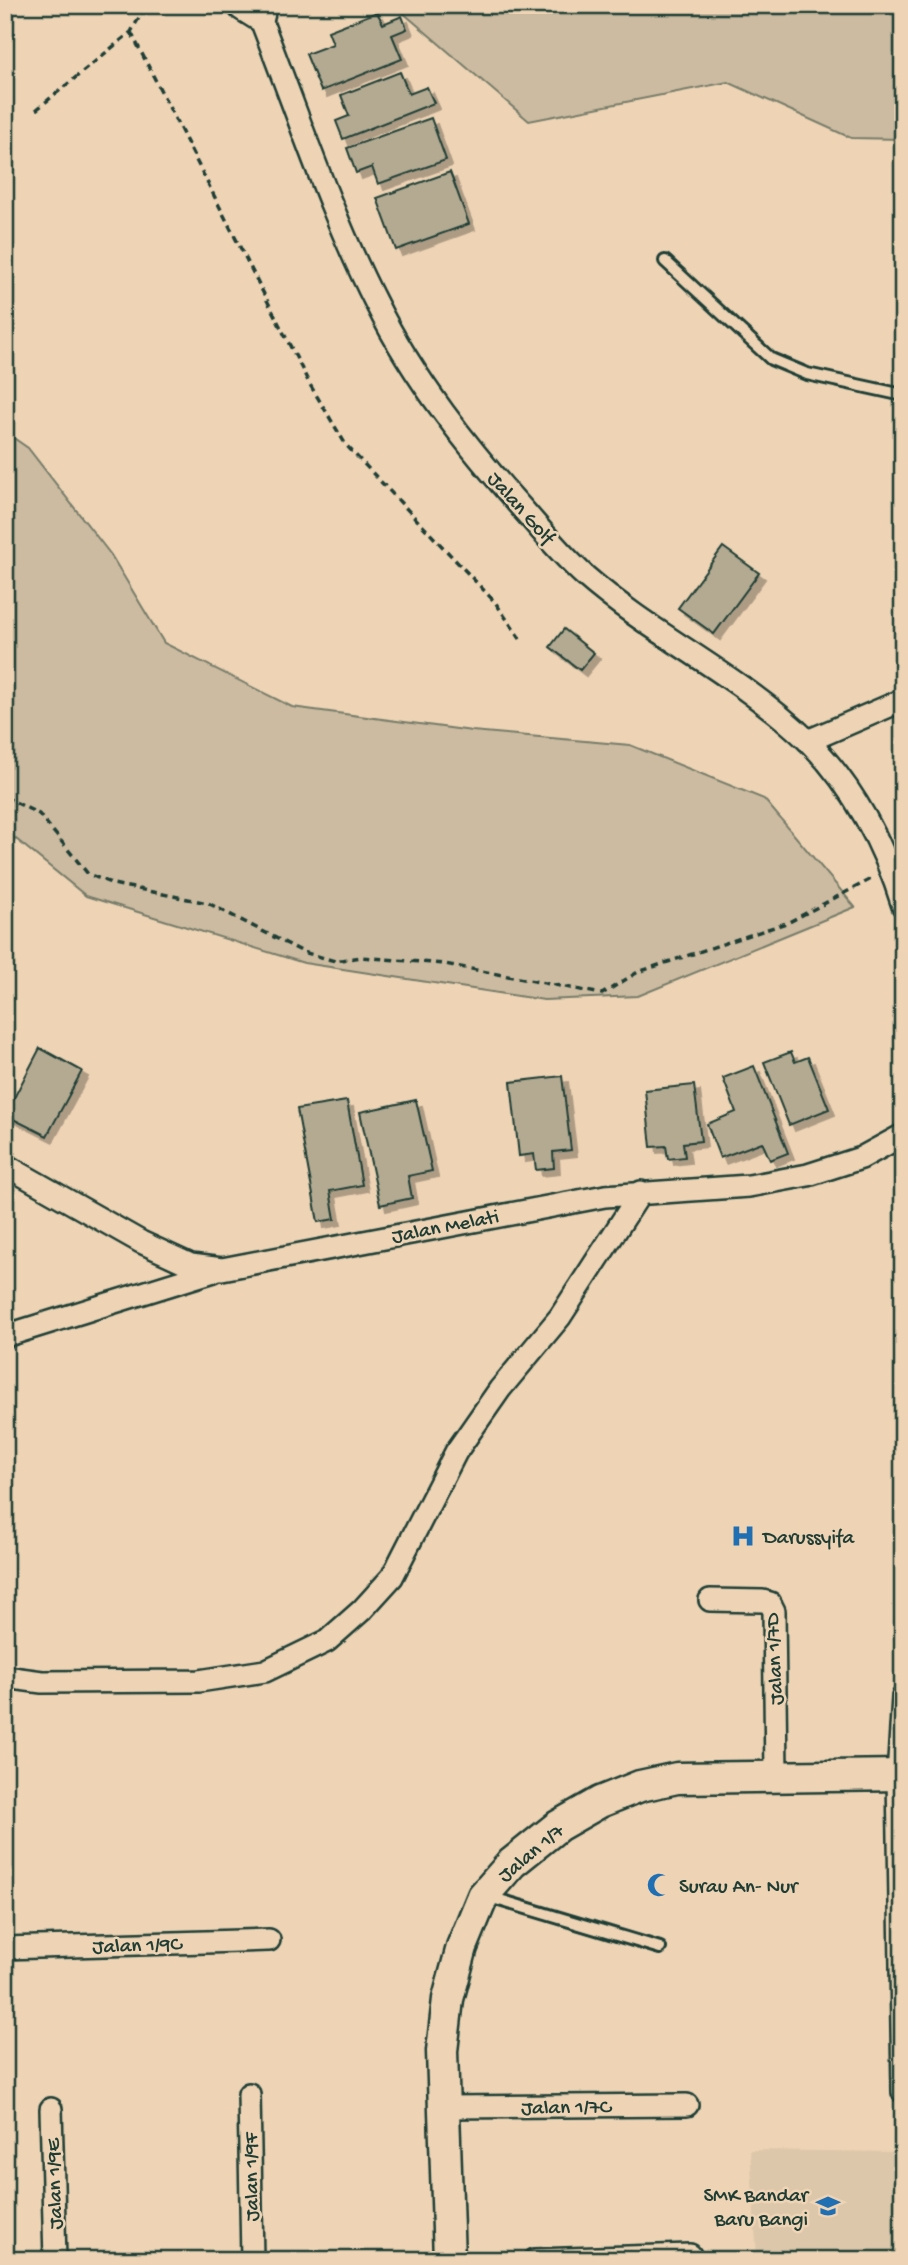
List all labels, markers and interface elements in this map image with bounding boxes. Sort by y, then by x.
street label: Jalan Golf [480,468,560,552]
street label: Jalan Melati [390,1206,501,1251]
hospital icon: Darussyifa [729,1522,757,1550]
place label: Darussyifa [761,1527,855,1552]
street label: Jalan 1/7D [762,1612,791,1705]
street label: Jalan 1/7 [494,1819,571,1889]
mosque icon: Surau An- Nur [645,1871,673,1899]
place label: Surau An- Nur [679,1876,799,1901]
street label: Jalan 1/9C [92,1933,184,1962]
street label: Jalan 1/7C [521,2096,613,2123]
street label: Jalan 1/9F [240,2131,267,2222]
street label: Jalan 1/9E [42,2137,71,2230]
place label: SMK Bandar Baru Bangi [703,2185,810,2234]
school or university icon: SMK Bandar Baru Bangi [814,2192,842,2220]

